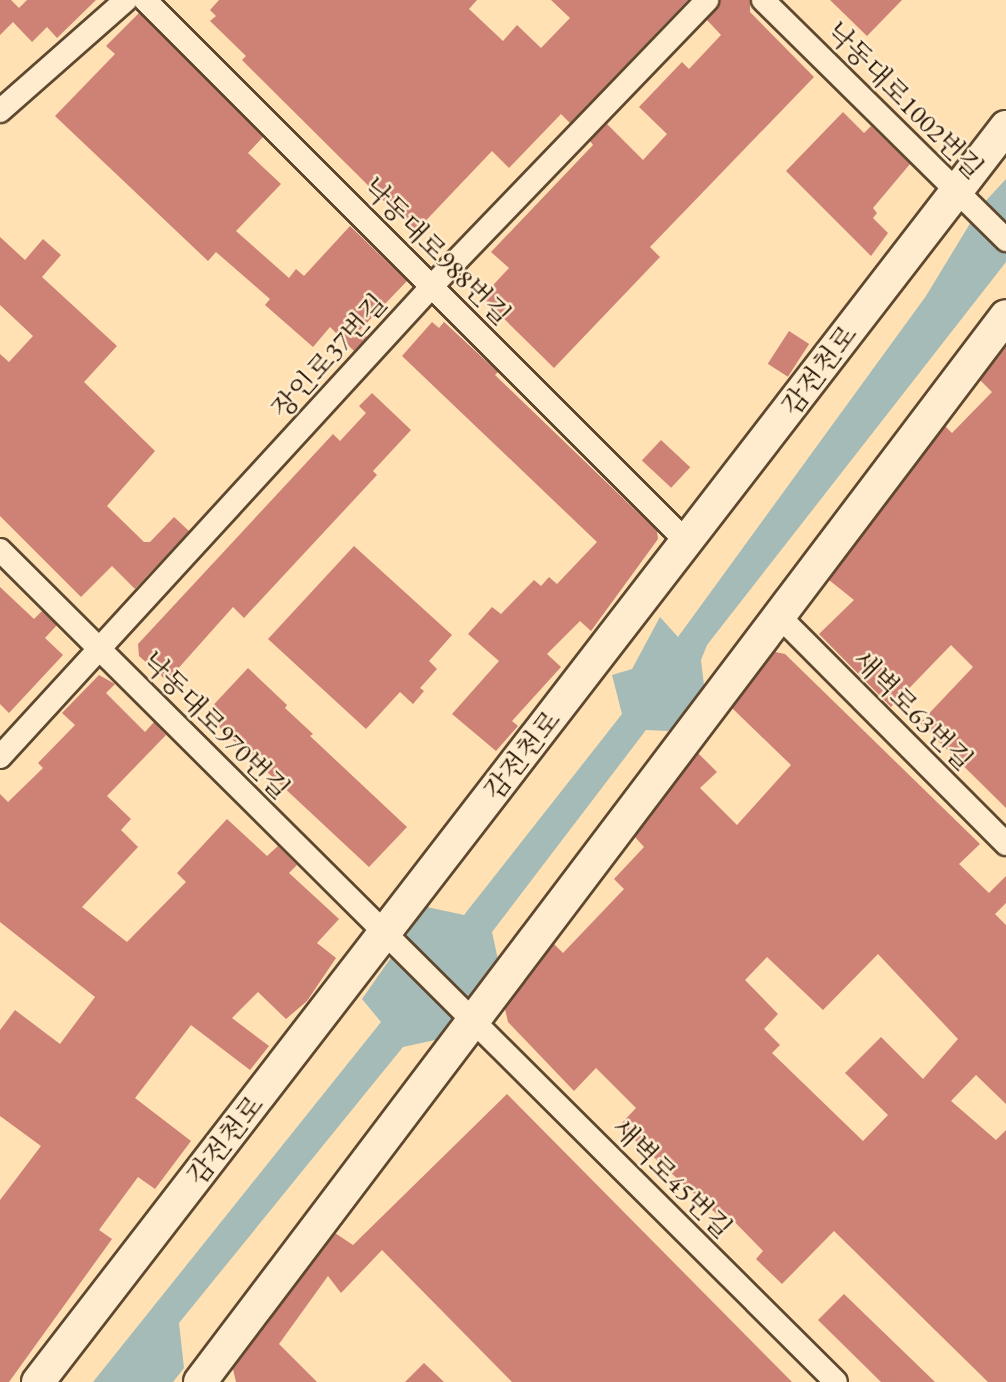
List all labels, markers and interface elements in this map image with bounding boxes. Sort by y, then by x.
street label: 낙동대로1002번길 [820,15,990,185]
street label: 낙동대로988번길 [356,170,518,332]
street label: 장인로37번길 [265,287,393,425]
street label: 감전천로 [775,319,863,421]
street label: 새벽로63번길 [846,643,980,777]
street label: 낙동대로970번길 [135,644,297,806]
street label: 감전천로 [477,704,567,806]
street label: 감전천로 [180,1089,270,1191]
street label: 새벽로45번길 [605,1111,739,1245]

